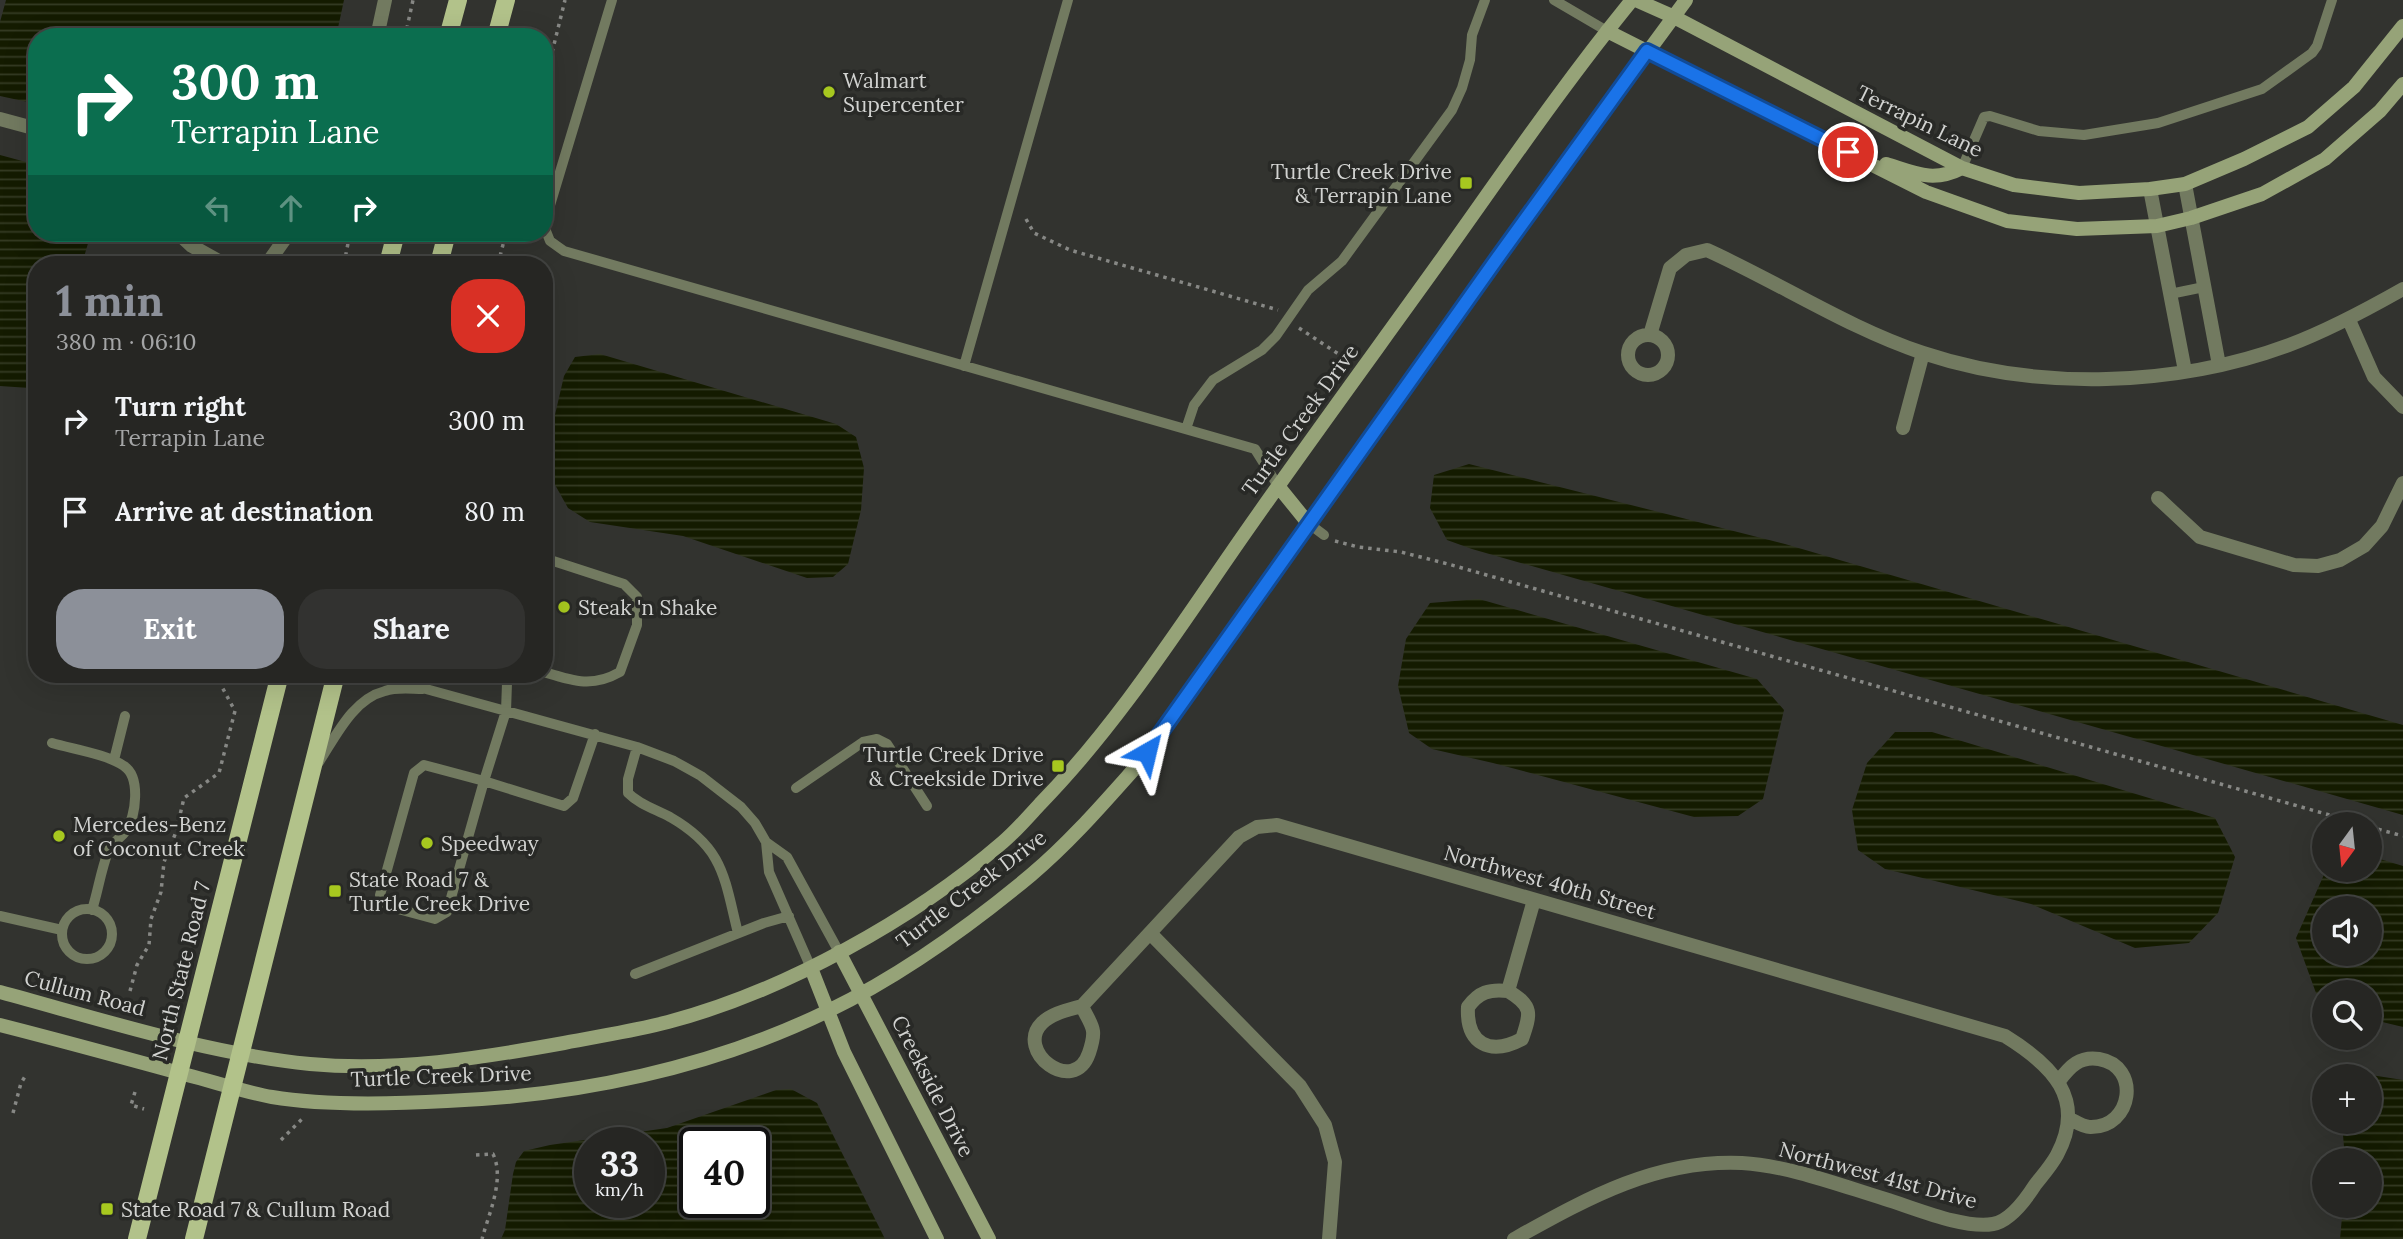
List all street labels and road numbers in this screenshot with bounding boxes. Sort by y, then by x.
street label: Terrapin Lane [1853,79,1987,163]
street label: Turtle Creek Drive [1236,339,1364,501]
street label: Turtle Creek Drive [890,824,1052,954]
street label: Northwest 40th Street [1441,839,1660,925]
street label: North State Road 7 [146,879,216,1063]
street label: Cullum Road [22,964,148,1022]
street label: Creekside Drive [886,1011,980,1161]
street label: Turtle Creek Drive [350,1059,532,1093]
street label: Northwest 41st Drive [1776,1136,1980,1214]

